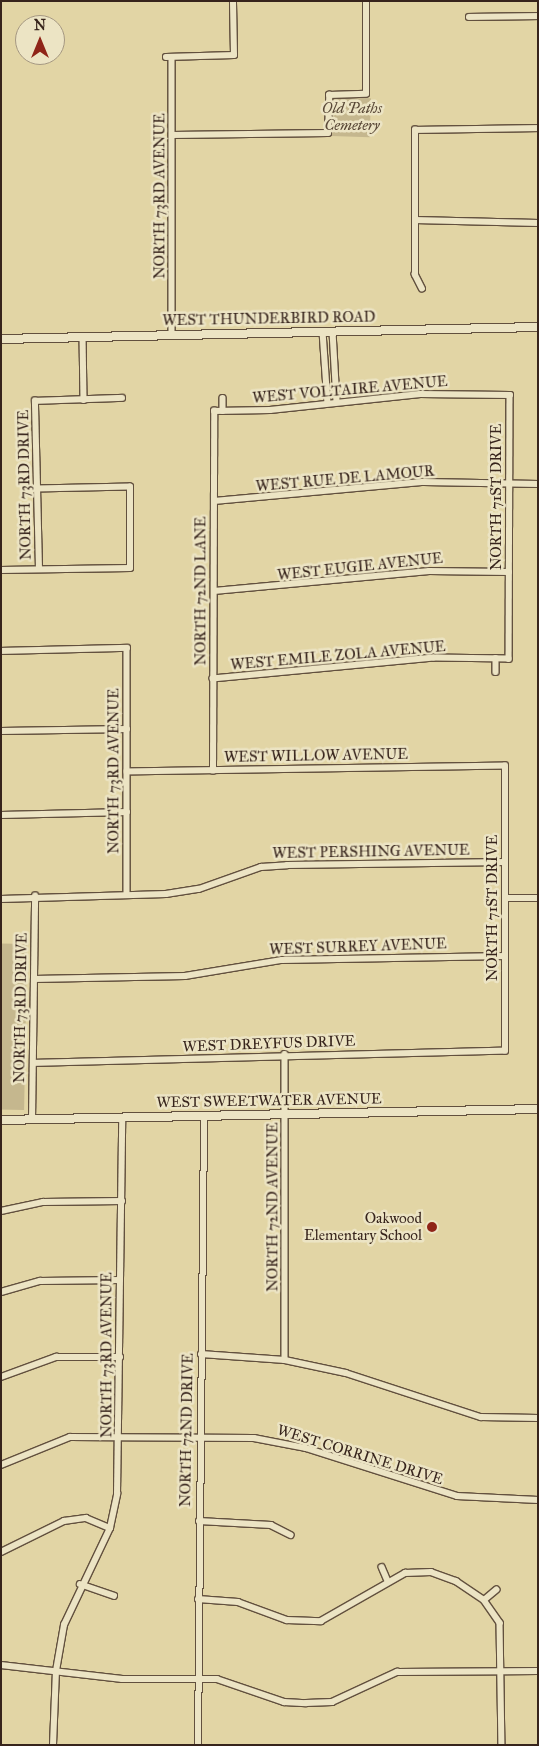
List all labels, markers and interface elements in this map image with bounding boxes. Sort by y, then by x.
north arrow [15,15,65,65]
text: N [34,17,46,34]
park label: Old Paths Cemetery [322,99,382,134]
street label: NORTH 73RD AVENUE [151,113,169,279]
street label: WEST THUNDERBIRD ROAD [162,308,376,330]
street label: WEST VOLTAIRE AVENUE [252,373,448,407]
street label: NORTH 73RD DRIVE [15,410,35,560]
street label: NORTH 71ST DRIVE [488,424,506,570]
street label: WEST RUE DE LAMOUR [255,462,435,496]
street label: NORTH 72ND LANE [192,517,210,665]
street label: WEST EUGIE AVENUE [276,549,444,585]
street label: WEST EMILE ZOLA AVENUE [230,638,446,674]
street label: NORTH 73RD AVENUE [105,688,123,854]
street label: WEST WILLOW AVENUE [224,745,408,767]
street label: NORTH 71ST DRIVE [484,835,502,981]
street label: WEST PERSHING AVENUE [272,841,470,863]
street label: NORTH 73RD DRIVE [11,933,31,1083]
street label: WEST SURREY AVENUE [269,935,447,959]
street label: WEST DREYFUS DRIVE [182,1032,356,1056]
street label: WEST SWEETWATER AVENUE [156,1090,382,1112]
street label: NORTH 72ND AVENUE [264,1122,282,1292]
place label: Oakwood Elementary School [304,1209,422,1244]
marker: Oakwood Elementary School [426,1221,438,1233]
street label: NORTH 73RD AVENUE [98,1272,116,1438]
street label: NORTH 72ND DRIVE [177,1353,197,1507]
street label: WEST CORRINE DRIVE [275,1421,445,1489]

